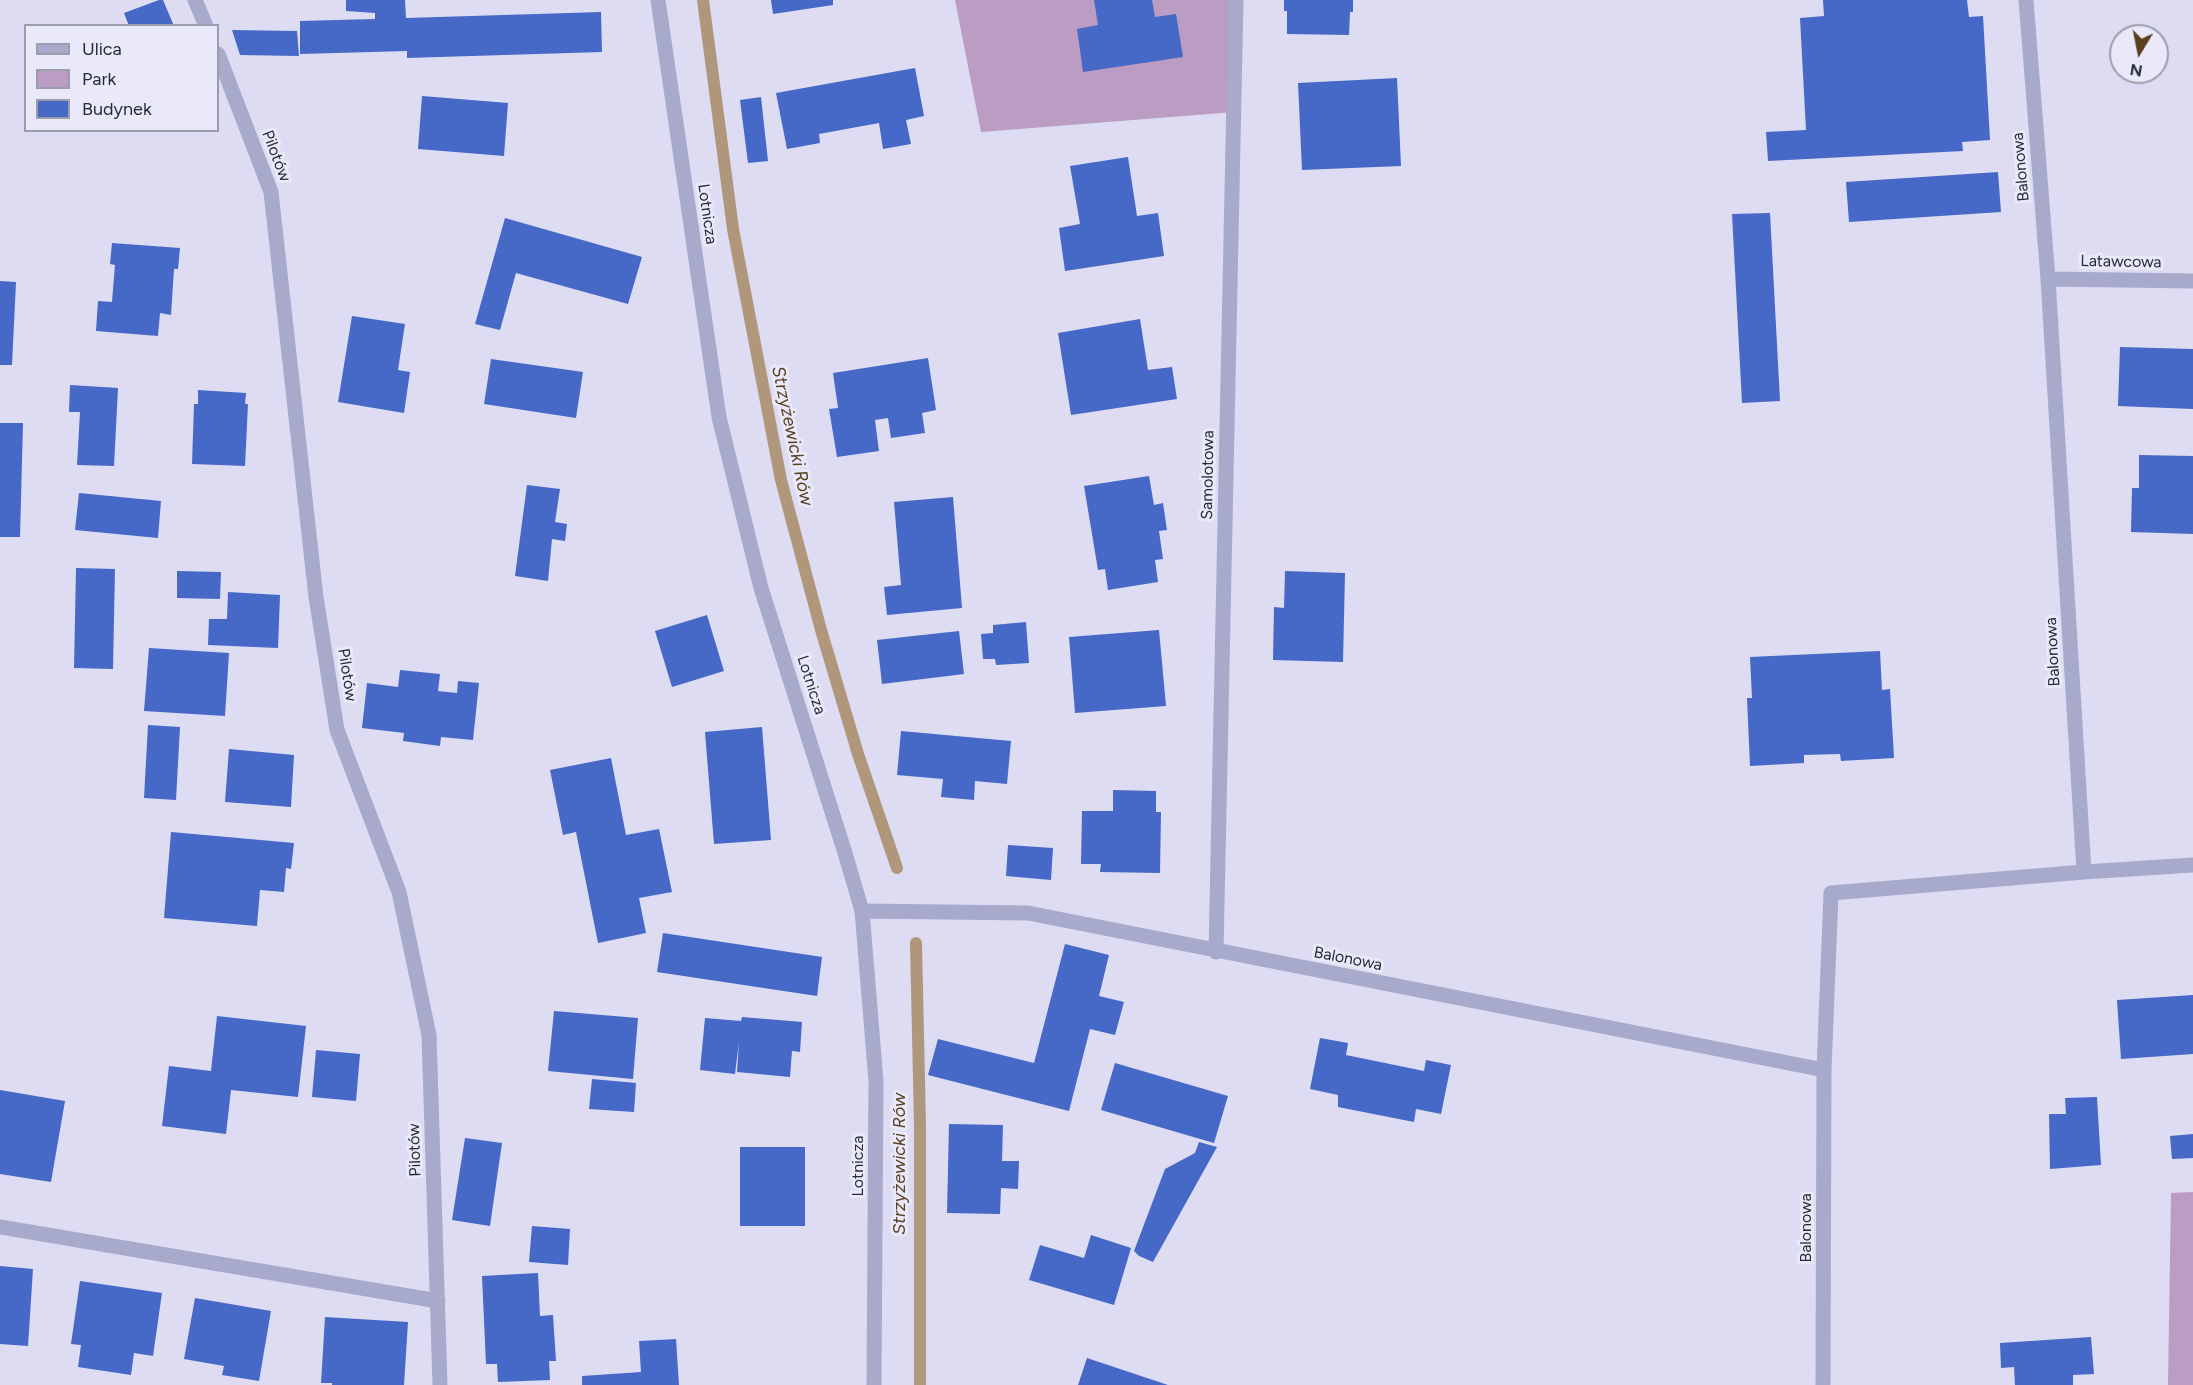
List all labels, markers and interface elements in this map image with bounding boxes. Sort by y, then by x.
legend [24,24,219,132]
north arrow [2109,24,2169,84]
text: Ulica [82,38,122,60]
text: N [2128,60,2144,81]
text: Park [82,68,116,90]
text: Budynek [82,98,152,120]
street label: Pilotów [257,128,295,184]
street label: Balonowa [2008,132,2034,202]
street label: Lotnicza [693,182,721,246]
street label: Latawcowa [2080,252,2162,272]
water label: Strzyżewicki Rów [767,364,817,508]
street label: Samolotowa [1198,430,1218,520]
street label: Balonowa [2042,617,2064,687]
street label: Pilotów [333,647,361,703]
street label: Lotnicza [792,653,830,717]
street label: Balonowa [1312,943,1384,975]
water label: Strzyżewicki Rów [889,1093,911,1235]
street label: Pilotów [404,1123,426,1177]
street label: Lotnicza [848,1136,868,1196]
street label: Balonowa [1796,1193,1816,1263]

